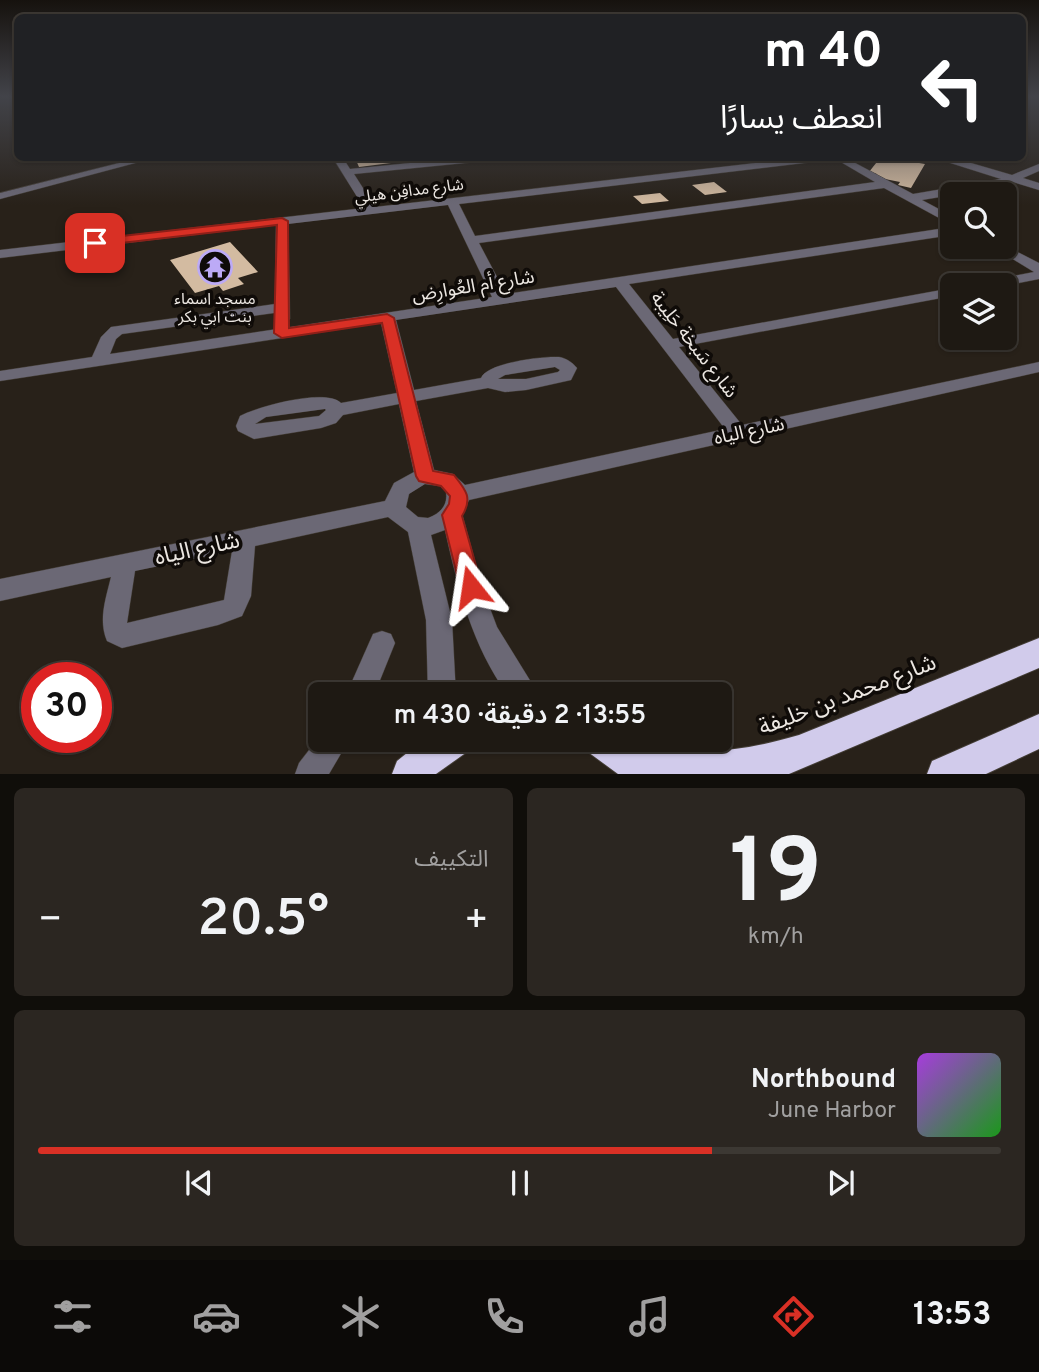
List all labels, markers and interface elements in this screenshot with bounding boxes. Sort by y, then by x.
text: 40 m [764,23,883,85]
icon: left [907,42,998,133]
text: انعطف يسارًا [720,100,883,140]
street label: شارع مدافِن هيلي [353,175,465,210]
map controls [940,182,1017,350]
button: search [940,182,1017,259]
pin [65,213,125,273]
icon: arrive [76,224,114,262]
temple icon: مسجد اسماء بنت ابي بكر [196,248,234,286]
street label: شارع أم العُوارِض [410,265,536,310]
button: layers [940,273,1017,350]
street label: شارع سَبخة حَلِيبة [644,287,742,403]
place label: مسجد اسماء بنت ابي بكر [174,290,256,329]
street label: شارع الياه [712,413,787,451]
street label: شارع الياه [152,527,243,574]
position arrow [434,550,508,624]
street label: شارع محمد بن خليفة [755,649,941,744]
speed limit sign: 30 [21,662,112,753]
text: 13:55 · 2 دقيقة · 430 m [394,700,646,733]
text: 19 [730,820,822,935]
text: التكييف [414,846,489,875]
text: 20.5° [197,888,329,954]
text: − [38,897,63,946]
text: + [464,897,488,946]
text: km/h [748,923,804,952]
text: Northbound [751,1064,896,1097]
text: June Harbor [768,1097,896,1126]
icon: previous [180,1164,218,1202]
icon: pause [501,1164,539,1202]
icon: next [822,1164,860,1202]
icon: filters [48,1292,97,1341]
icon: car [192,1292,241,1341]
icon: climate [336,1292,385,1341]
icon: phone [480,1292,529,1341]
icon: music [625,1292,674,1341]
icon: directions [769,1292,818,1341]
text: 13:53 [913,1296,991,1336]

